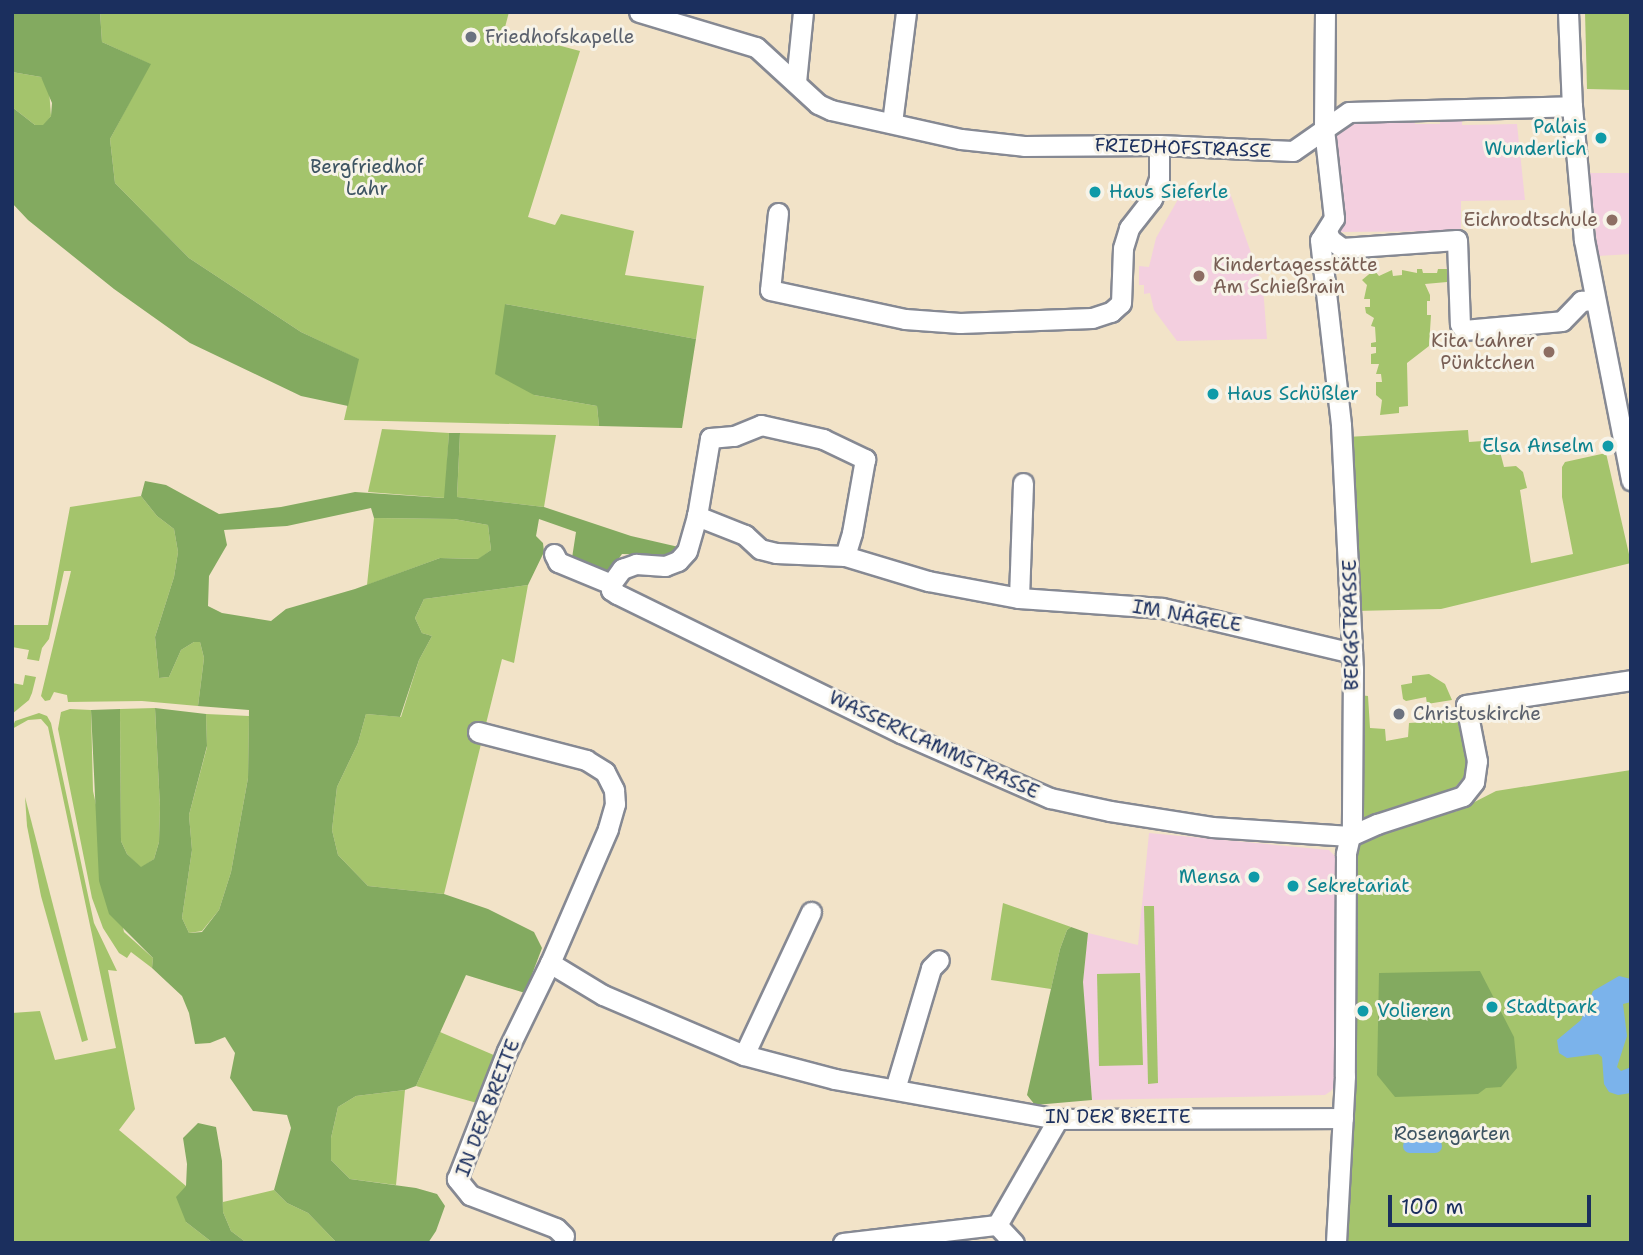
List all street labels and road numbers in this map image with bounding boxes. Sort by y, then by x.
street label: FRIEDHOFSTRASSE [1094,134,1272,162]
street label: BERGSTRASSE [1338,559,1364,691]
street label: IM NÄGELE [1131,595,1243,637]
street label: WASSERKLAMMSTRASSE [825,686,1043,804]
street label: IN DER BREITE [451,1036,525,1180]
street label: IN DER BREITE [1045,1106,1191,1128]

